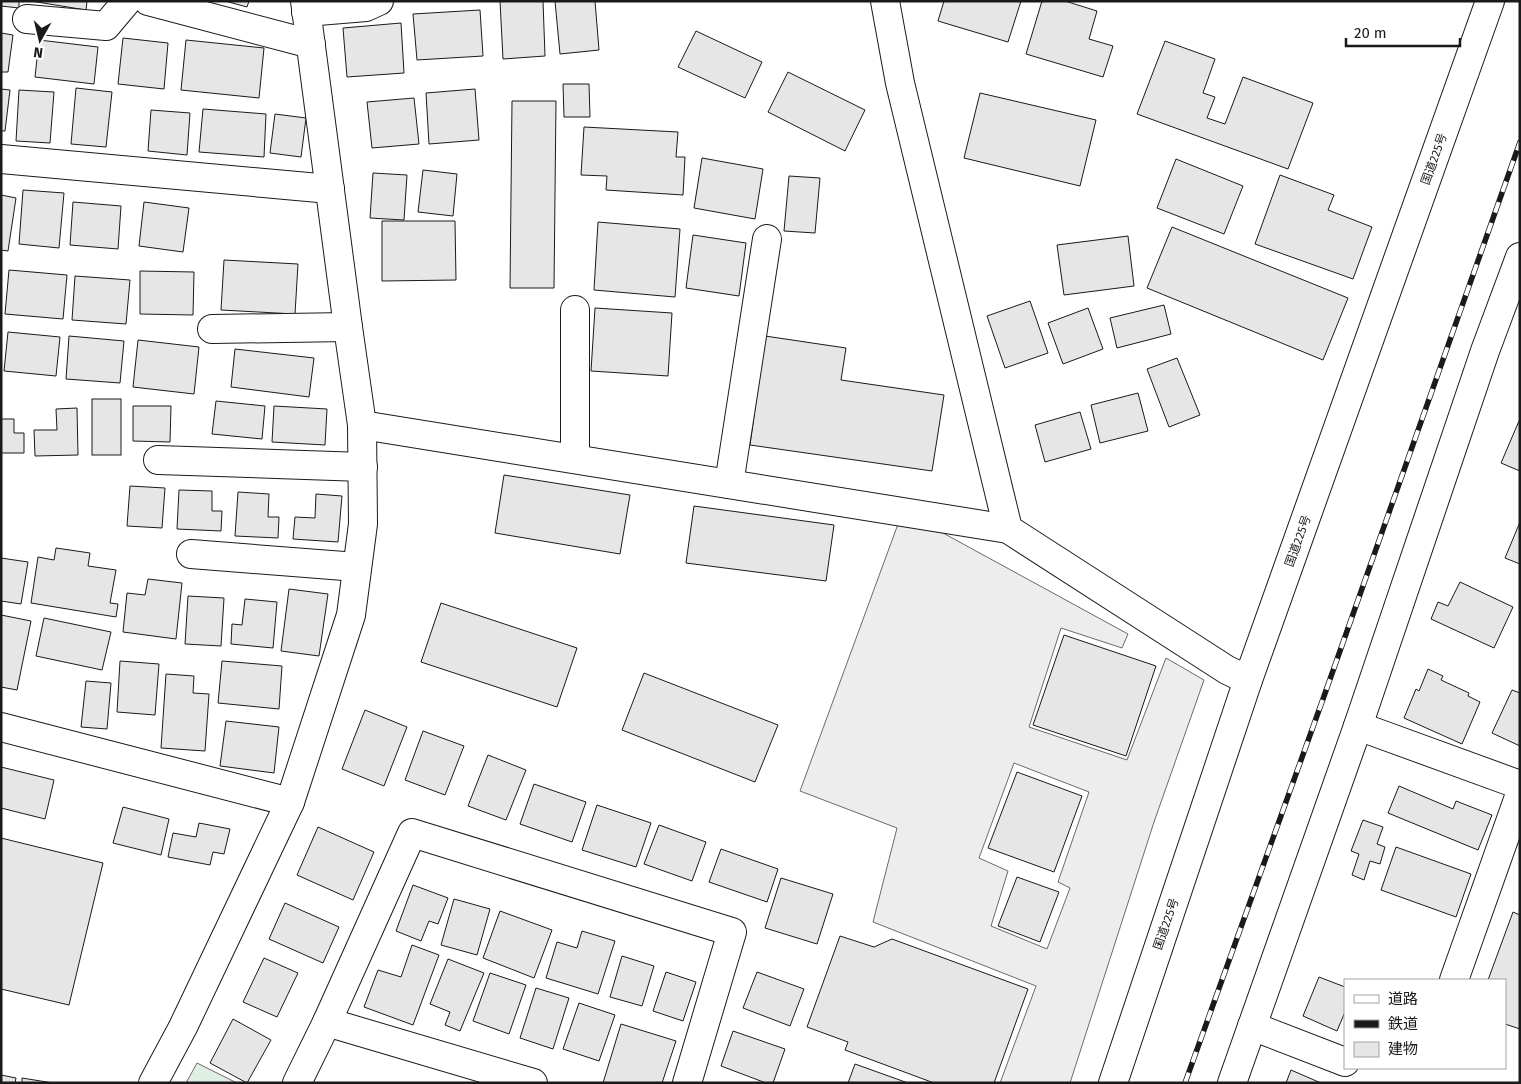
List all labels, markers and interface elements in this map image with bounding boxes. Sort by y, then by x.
north arrow [15,15,65,65]
scale bar [1346,15,1460,47]
text: 20 m [1354,24,1387,42]
text: N [32,43,44,61]
street label: 国道225号 [1418,131,1450,187]
street label: 国道225号 [1282,513,1314,569]
street label: 国道225号 [1151,896,1181,952]
legend [1344,979,1506,1069]
text: 道路 [1388,990,1418,1008]
text: 鉄道 [1388,1015,1418,1033]
text: 建物 [1388,1040,1418,1058]

